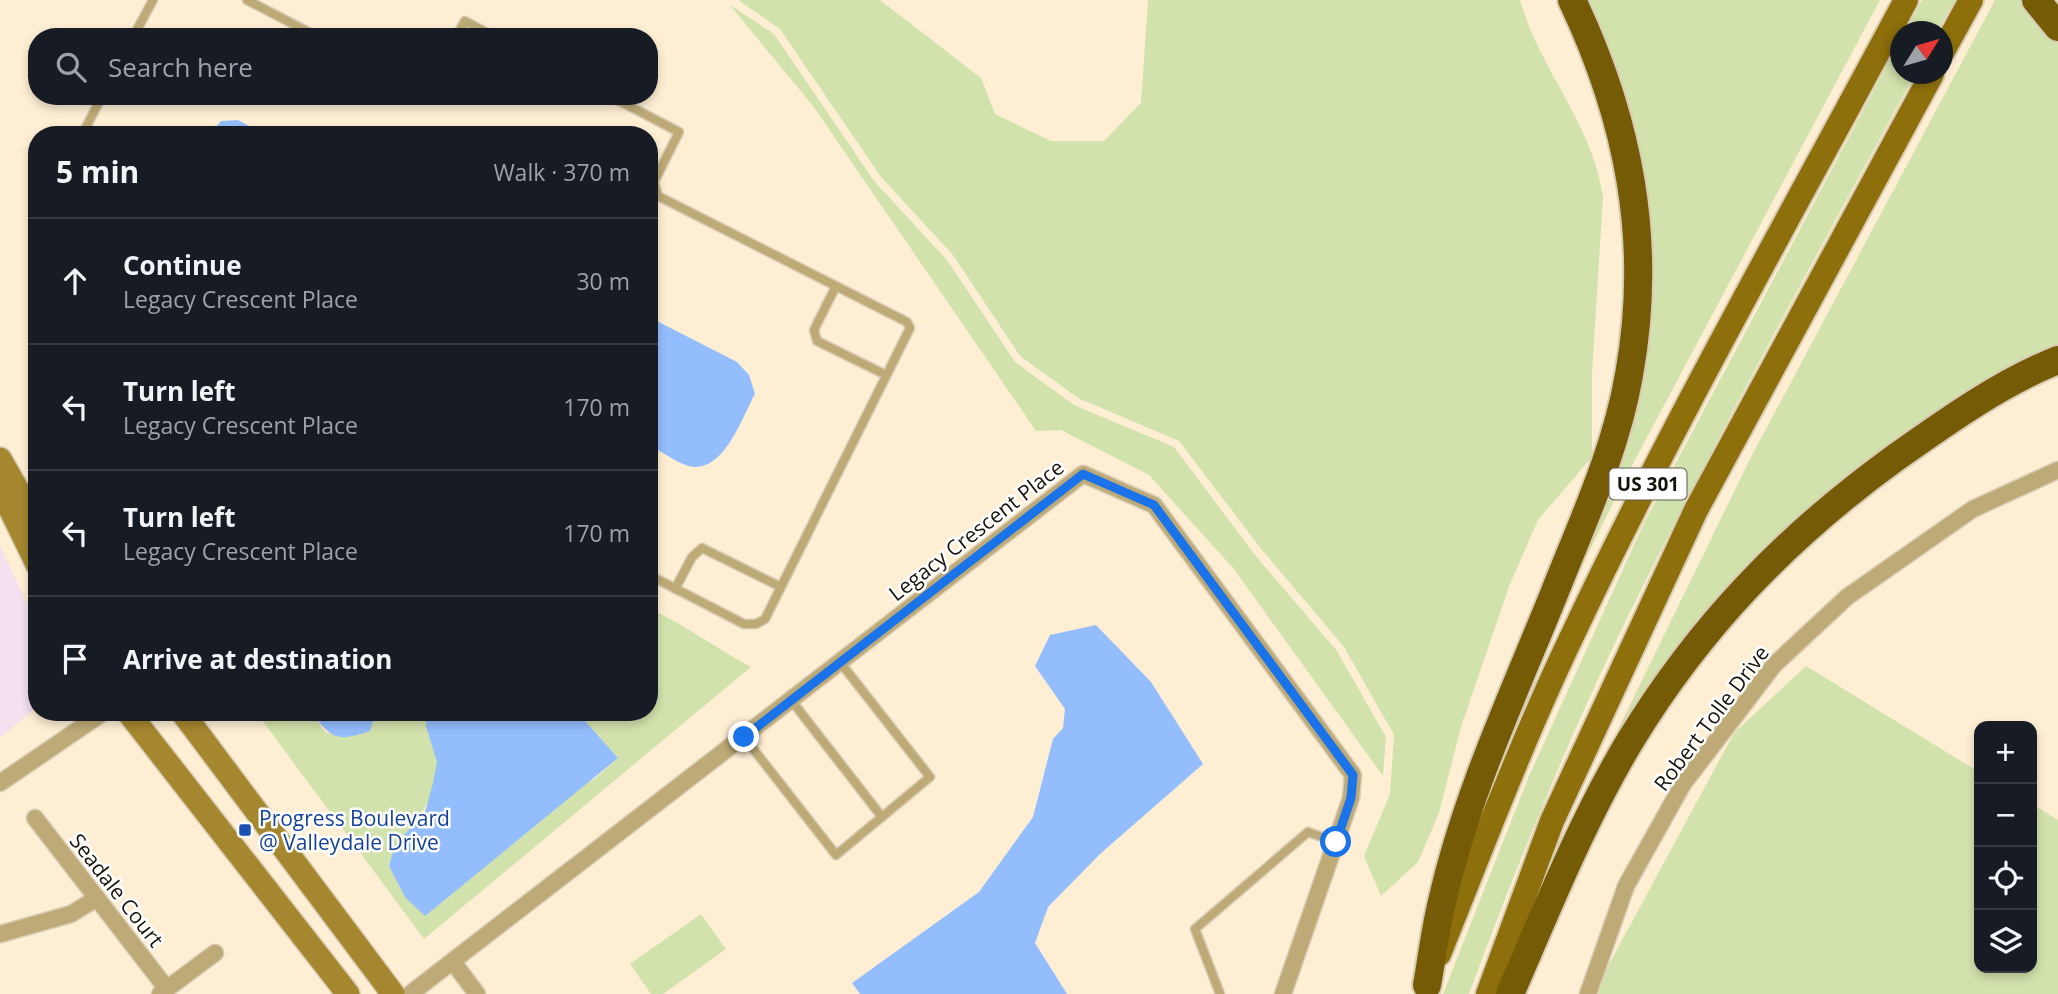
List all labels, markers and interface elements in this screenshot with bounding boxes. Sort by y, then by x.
north arrow [1890,21,1953,84]
search box [28,28,658,105]
icon: search [52,48,90,86]
text: Search here [108,49,253,85]
text: 5 min [56,151,139,192]
text: Walk · 370 m [493,156,630,188]
text: Continue [123,247,242,283]
icon: ahead [56,262,94,300]
text: 30 m [576,265,630,297]
text: Legacy Crescent Place [123,283,358,315]
text: Turn left [123,373,235,409]
icon: left [56,388,94,426]
text: 170 m [563,391,630,423]
text: Legacy Crescent Place [123,409,358,441]
street label: Legacy Crescent Place [883,453,1069,607]
road number: US 301 [1610,468,1686,499]
text: Turn left [123,499,235,535]
icon: left [56,514,94,552]
text: 170 m [563,517,630,549]
text: Legacy Crescent Place [123,535,358,567]
icon: arrive [56,640,94,678]
street label: Robert Tolle Drive [1647,640,1775,796]
text: Arrive at destination [123,641,392,677]
route end [728,721,759,752]
map controls [1974,721,2037,973]
button: + [1974,721,2037,784]
button: − [1974,784,2037,847]
place label: Progress Boulevard @ Valleydale Drive [259,804,450,856]
marker: Progress Boulevard @ Valleydale Drive [237,822,253,838]
route start [1320,826,1351,857]
street label: Seadale Court [64,827,170,953]
button: locate [1974,847,2037,910]
button: layers [1974,910,2037,973]

